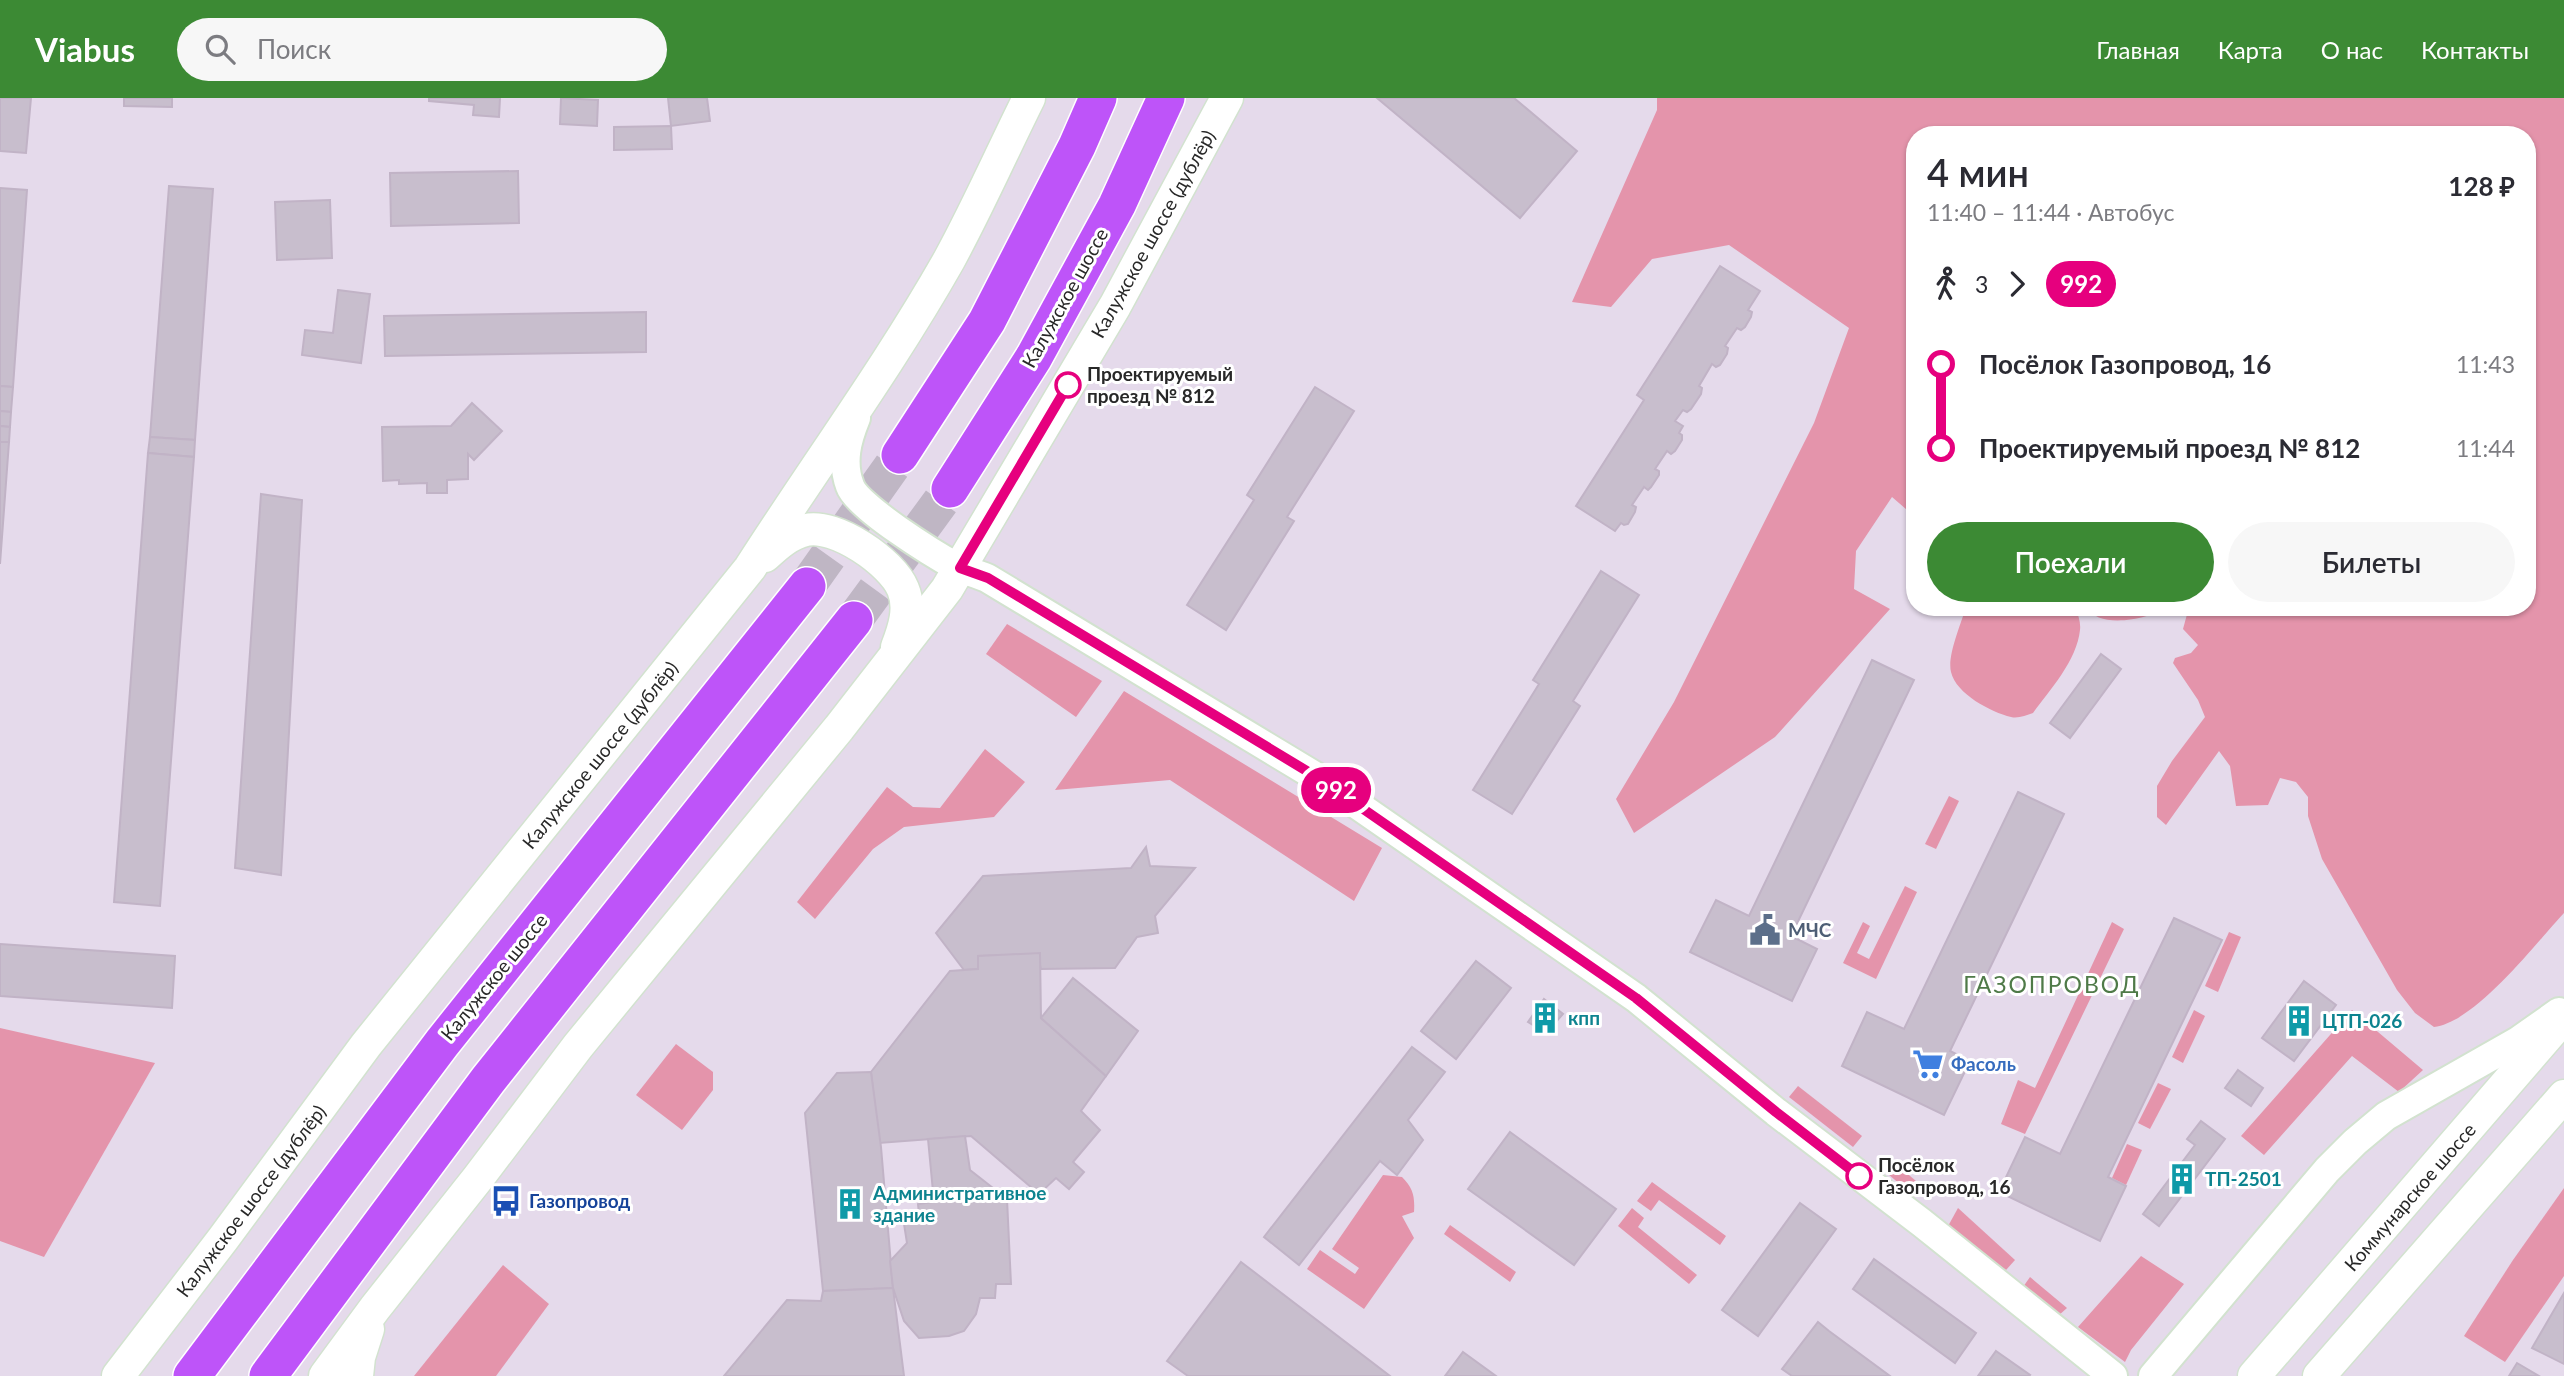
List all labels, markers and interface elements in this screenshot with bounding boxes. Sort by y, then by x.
search box [177,18,667,81]
text: Viabus [35,29,135,69]
icon: search [201,30,239,68]
text: Поиск [257,33,331,65]
text: Главная [2096,35,2180,64]
text: Карта [2218,35,2283,64]
text: О нас [2321,35,2383,64]
text: Контакты [2421,35,2529,64]
street label: Калужское шоссе (дублёр) [1086,126,1219,342]
text: 4 мин [1927,149,2029,195]
text: 128 ₽ [2448,170,2515,202]
text: 11:40 – 11:44 · Автобус [1927,198,2175,226]
street label: Калужское шоссе [1017,224,1112,372]
icon: walk [1927,265,1965,303]
icon: forward [1998,265,2036,303]
text: 992 [2060,269,2102,298]
text: 3 [1975,270,1988,298]
text: Посёлок Газопровод, 16 [1979,348,2271,380]
text: 11:43 [2456,350,2515,378]
place label: Проектируемый проезд № 812 [1087,362,1233,407]
marker: Проектируемый проезд № 812 [1055,372,1081,398]
text: Проектируемый проезд № 812 [1979,432,2360,464]
text: 11:44 [2456,434,2515,462]
button: Поехали [1927,522,2214,602]
button: Билеты [2228,522,2515,602]
street label: Калужское шоссе (дублёр) [517,656,682,853]
line badge: 992 [1296,767,1376,813]
text: 992 [1315,775,1357,804]
street label: Калужское шоссе [436,909,552,1045]
public building icon: МЧС [1748,913,1782,947]
place label: МЧС [1788,918,1832,941]
district label: ГАЗОПРОВОД [1963,970,2141,998]
building icon: кпп [1528,1001,1562,1035]
building icon: ЦТП-026 [2282,1004,2316,1038]
place label: кпп [1568,1006,1600,1029]
place label: ЦТП-026 [2322,1009,2402,1032]
supermarket icon: Фасоль [1911,1047,1945,1081]
place label: Фасоль [1951,1052,2016,1075]
street label: Калужское шоссе (дублёр) [171,1100,330,1301]
street label: Коммунарское шоссе [2339,1118,2480,1275]
place label: Посёлок Газопровод, 16 [1878,1153,2011,1198]
building icon: ТП-2501 [2165,1162,2199,1196]
marker: Посёлок Газопровод, 16 [1846,1163,1872,1189]
place label: ТП-2501 [2205,1167,2282,1190]
place label: Административное здание [872,1181,1046,1226]
bus stop icon: Газопровод [489,1184,523,1218]
building icon: Административное здание [833,1187,867,1221]
place label: Газопровод [529,1189,630,1212]

